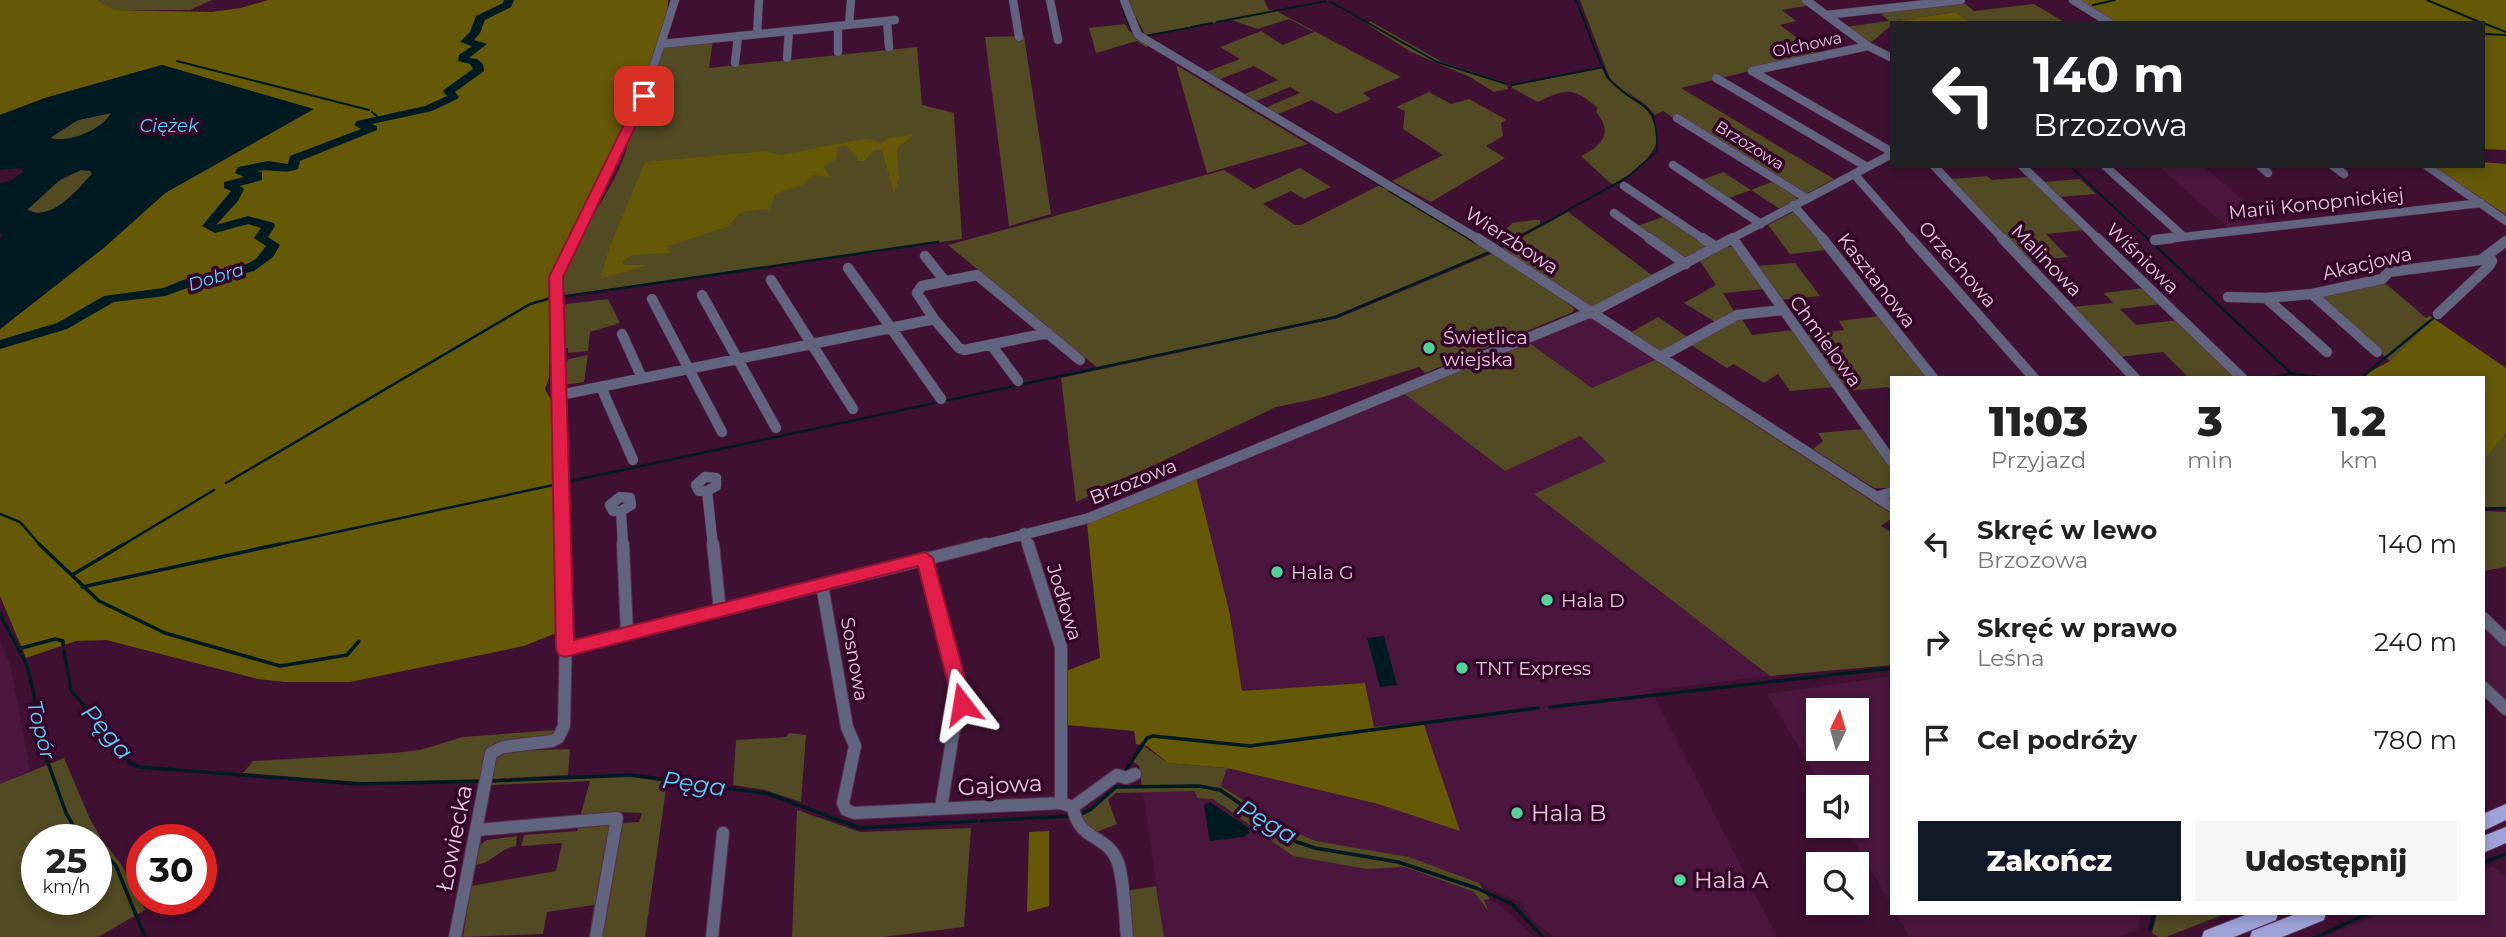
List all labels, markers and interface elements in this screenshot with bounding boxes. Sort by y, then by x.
street label: Olchowa [1771,28,1844,61]
text: 140 m [2033,45,2185,104]
icon: left [1918,49,2009,140]
pin [614,66,674,126]
icon: arrive [625,77,663,115]
text: Brzozowa [2033,105,2188,144]
water label: Ciężek [139,115,200,137]
street label: Brzozowa [1712,117,1788,174]
street label: Marii Konopnickiej [2227,183,2405,224]
street label: Wierzbowa [1461,202,1563,279]
street label: Orzechowa [1914,216,2001,312]
street label: Wiśniowa [2101,218,2184,299]
street label: Malinowa [2007,219,2087,301]
street label: Kasztanowa [1832,228,1921,332]
street label: Akacjowa [2320,242,2414,285]
water label: Dobra [185,258,247,296]
street label: Chmielowa [1785,291,1866,391]
place label: Świetlica wiejska [1443,326,1528,371]
marker: Świetlica wiejska [1421,340,1437,356]
text: 11:03 [1989,395,2088,447]
text: 3 [2197,395,2223,447]
text: 1.2 [2332,395,2386,447]
text: Przyjazd [1991,446,2086,474]
text: min [2187,446,2233,474]
text: km [2340,446,2378,474]
street label: Brzozowa [1086,454,1180,509]
text: Skręć w lewo [1977,514,2157,546]
icon: left [1918,525,1956,563]
text: 140 m [2379,528,2457,560]
text: Brzozowa [1977,546,2088,574]
street label: Jodłowa [1042,560,1087,643]
place label: Hala G [1291,561,1354,584]
marker: Hala G [1269,564,1285,580]
place label: Hala D [1561,589,1625,612]
marker: Hala D [1539,592,1555,608]
text: Skręć w prawo [1977,612,2177,644]
street label: Sosnowa [836,615,873,703]
icon: right [1918,623,1956,661]
text: 240 m [2374,626,2457,658]
text: Leśna [1977,644,2045,672]
place label: TNT Express [1476,657,1591,680]
marker: TNT Express [1454,660,1470,676]
position arrow [925,667,999,741]
water label: Topór [22,698,61,763]
water label: Pęga [75,698,139,765]
north arrow [1806,698,1869,761]
map controls [1806,698,1869,915]
icon: arrive [1918,721,1956,759]
text: Cel podróży [1977,724,2137,756]
text: 780 m [2374,724,2457,756]
water label: Pęga [660,765,728,802]
street label: Gajowa [957,769,1043,801]
button: sound [1806,775,1869,838]
street label: Łowiecka [430,782,478,894]
water label: Pęga [1232,793,1302,850]
place label: Hala B [1531,799,1606,827]
marker: Hala B [1509,805,1525,821]
button: Zakończ [1918,821,2181,901]
button: Udostępnij [2195,821,2457,901]
speed limit sign: 30 [126,824,217,915]
text: 25 [46,839,87,882]
button: search [1806,852,1869,915]
place label: Hala A [1694,866,1769,894]
marker: Hala A [1672,872,1688,888]
text: km/h [42,876,91,898]

